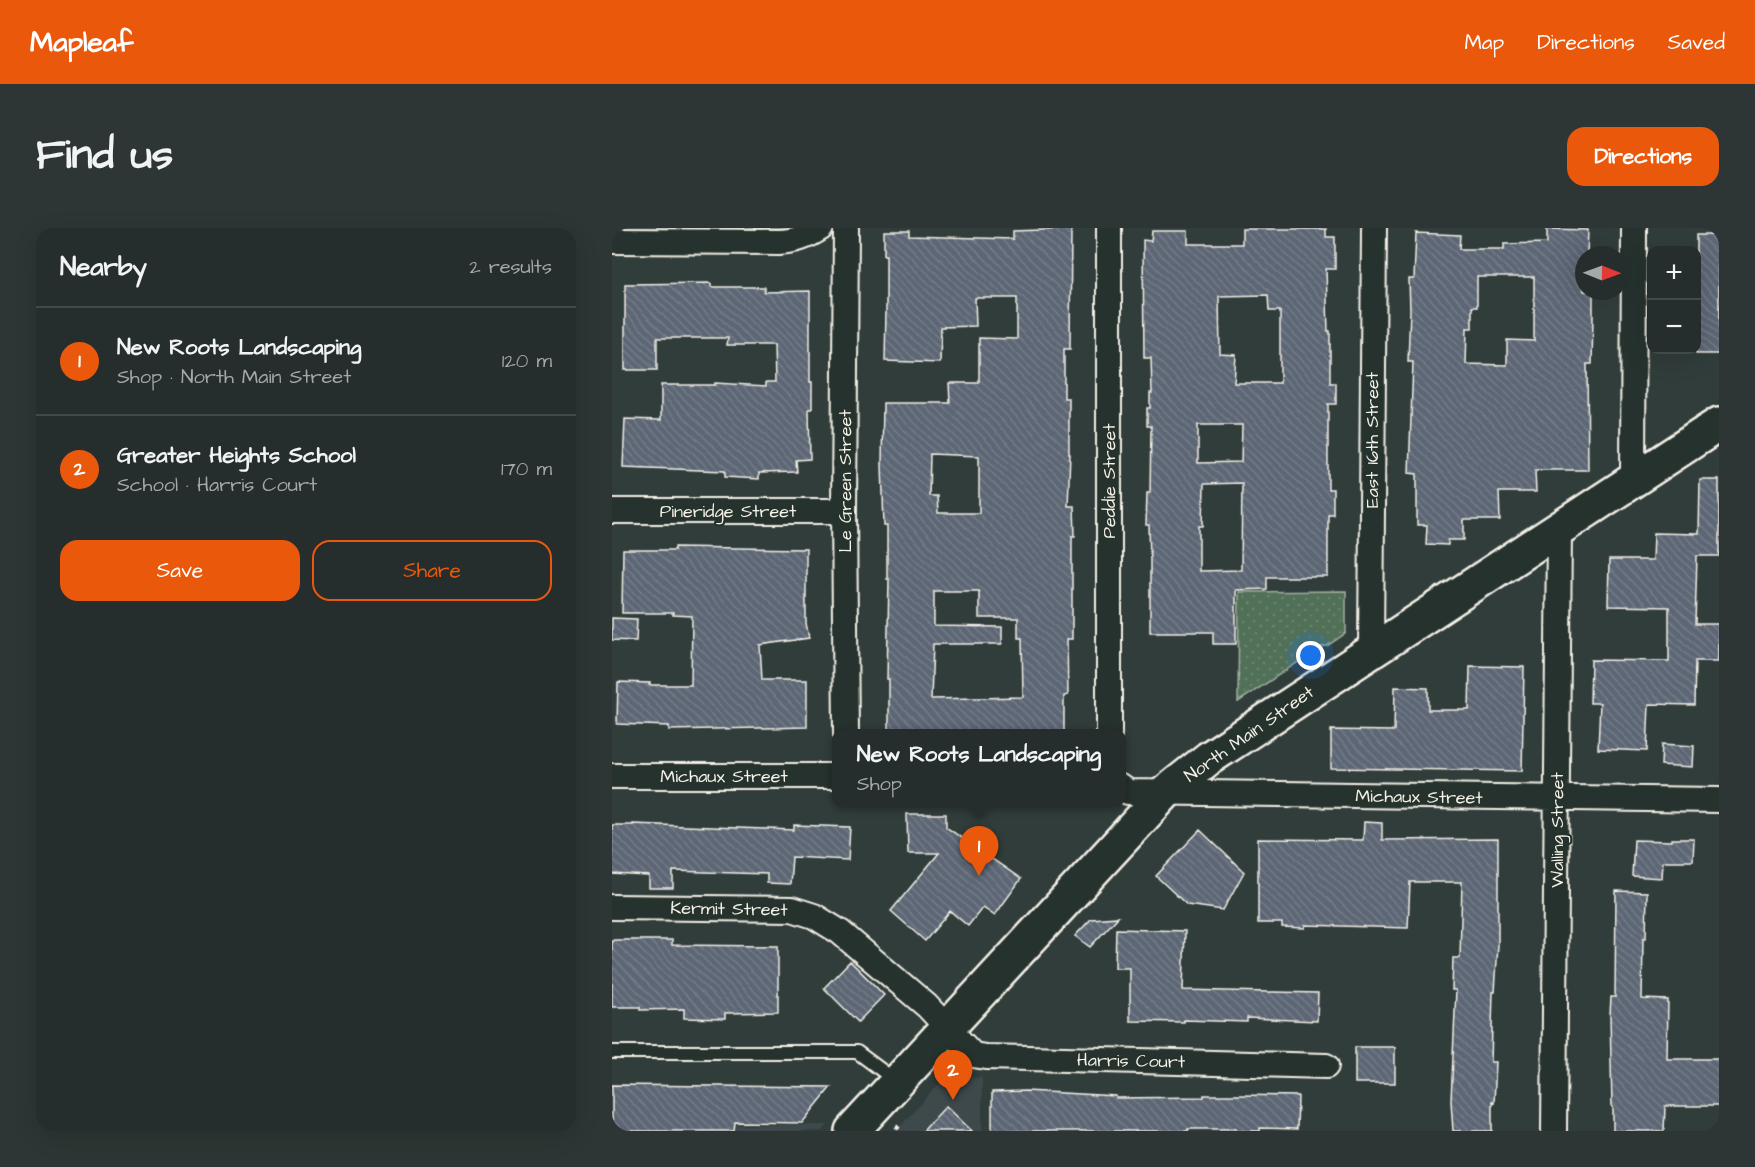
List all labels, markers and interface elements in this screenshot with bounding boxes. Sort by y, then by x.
text: Mapleaf [30,23,133,62]
text: Map [1464,28,1504,57]
text: Directions [1537,28,1635,57]
text: Saved [1668,28,1725,57]
text: Find us [36,127,173,185]
button: Directions [1567,127,1719,186]
north arrow [1575,246,1629,300]
map controls [1647,246,1701,354]
button: + [1647,246,1701,300]
text: Nearby [60,249,147,285]
text: 2 results [469,253,552,281]
button: − [1647,300,1701,354]
text: New Roots Landscaping [117,332,361,363]
text: 1 [78,347,81,375]
text: 120 m [502,347,552,375]
text: Shop · North Main Street [117,363,351,391]
street label: East 16th Street [1360,371,1385,508]
street label: Le Green Street [833,409,858,553]
street label: Peddie Street [1097,423,1122,538]
text: Greater Heights School [117,440,356,471]
text: 2 [74,455,85,483]
text: 170 m [501,455,552,483]
text: School · Harris Court [117,471,317,499]
street label: Pineridge Street [660,499,797,525]
button: Save [60,540,300,601]
button: Share [312,540,552,601]
your location [1296,641,1325,670]
street label: North Main Street [1179,679,1320,788]
popup [832,729,1126,807]
text: New Roots Landscaping [857,739,1101,770]
street label: Michaux Street [660,764,788,789]
text: Shop [857,770,902,798]
street label: Walling Street [1545,772,1571,888]
street label: Michaux Street [1355,783,1484,811]
pin: 1 [960,826,998,876]
street label: Kermit Street [670,895,789,923]
street label: Harris Court [1077,1048,1186,1074]
pin: 2 [934,1050,972,1100]

